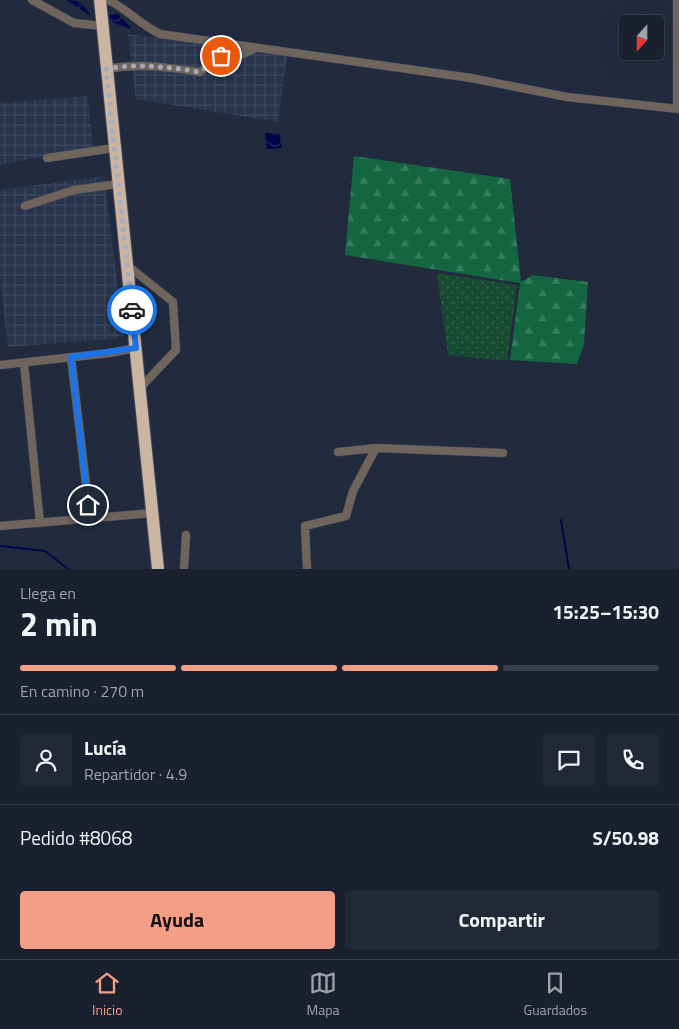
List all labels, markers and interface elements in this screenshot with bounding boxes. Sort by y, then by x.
north arrow [619,15,664,60]
map controls [619,15,664,60]
pin [200,35,242,77]
icon: bag [207,42,235,70]
courier [107,285,157,335]
icon: car [118,296,146,324]
pin [67,484,109,526]
icon: home [74,491,102,519]
text: Llega en [20,581,76,605]
text: 15:25–15:30 [552,597,659,626]
text: 2 min [20,600,98,648]
text: En camino · 270 m [20,679,144,703]
text: Lucía [84,733,127,762]
button: person [20,734,72,786]
button: chat [543,734,595,786]
button: phone [607,734,659,786]
text: Repartidor · 4.9 [84,762,187,786]
text: Pedido #8068 [20,823,132,852]
text: S/50.98 [592,823,659,852]
button: Ayuda [20,891,335,949]
button: Compartir [345,891,659,949]
tab: Inicio [92,969,123,1020]
tab: Mapa [306,969,340,1020]
tab: Guardados [524,969,587,1020]

